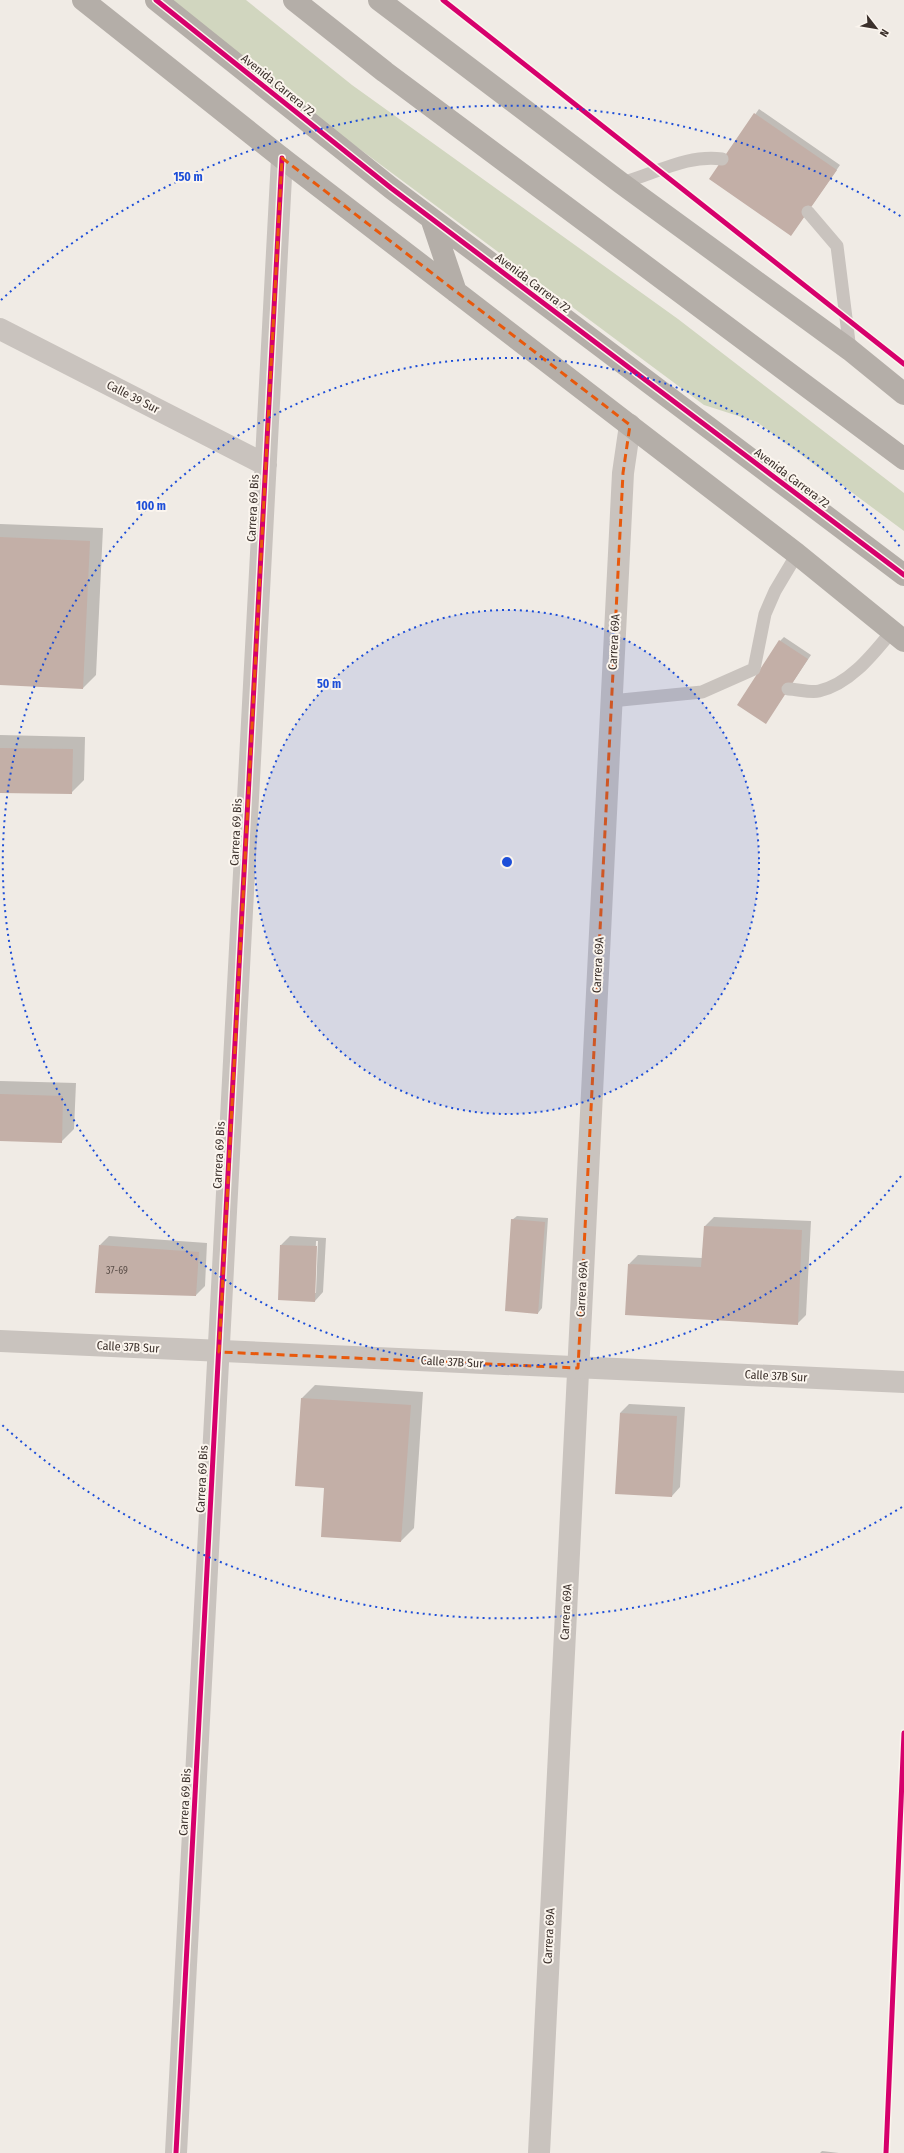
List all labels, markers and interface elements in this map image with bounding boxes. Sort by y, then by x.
north arrow [856,8,896,48]
text: N [877,27,891,39]
street label: Avenida Carrera 72 [238,51,318,119]
text: 150 m [173,170,203,184]
street label: Avenida Carrera 72 [493,250,573,316]
street label: Calle 39 Sur [104,378,162,417]
street label: Avenida Carrera 72 [752,445,832,511]
street label: Carrera 69 Bis [244,474,262,542]
text: 100 m [136,499,166,513]
street label: Carrera 69A [606,613,622,670]
text: 50 m [317,677,341,691]
street label: Carrera 69 Bis [227,798,245,866]
centre of rings [500,855,514,869]
street label: Carrera 69A [590,936,606,993]
street label: Carrera 69 Bis [210,1121,228,1189]
street label: Carrera 69A [574,1260,590,1317]
house number: 37-69 [106,1265,128,1277]
street label: Calle 37B Sur [96,1338,161,1356]
street label: Calle 37B Sur [420,1353,485,1371]
street label: Calle 37B Sur [744,1367,809,1385]
street label: Carrera 69 Bis [193,1445,211,1513]
street label: Carrera 69A [558,1583,574,1640]
street label: Carrera 69 Bis [176,1768,194,1836]
street label: Carrera 69A [541,1907,557,1964]

